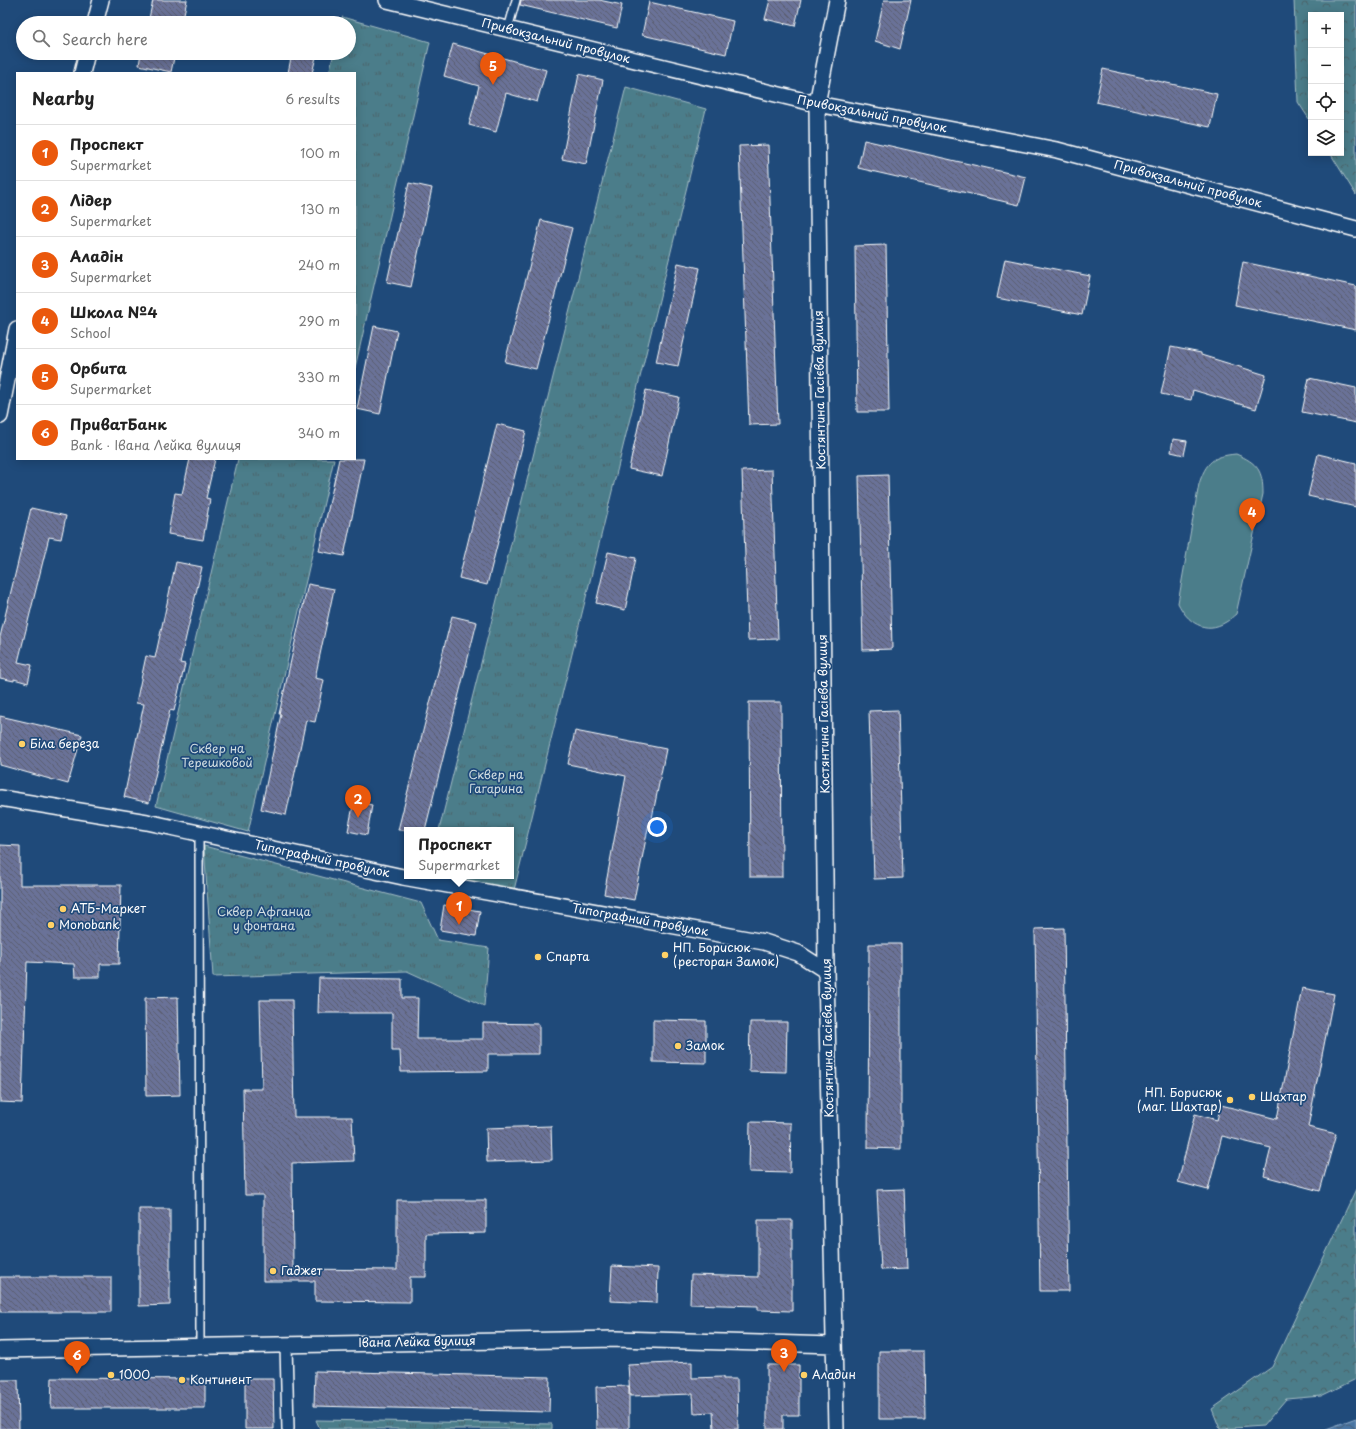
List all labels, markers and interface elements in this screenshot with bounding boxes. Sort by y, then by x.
map controls [1308,12,1344,156]
button: + [1308,12,1344,48]
street label: Привокзальний провулок [480,13,633,67]
search box [16,16,356,60]
icon: search [30,27,52,49]
text: Search here [62,27,148,50]
button: − [1308,48,1344,84]
pin: 5 [480,52,506,85]
button: locate [1308,84,1344,120]
text: Nearby [32,85,94,111]
text: 6 results [285,89,340,108]
street label: Привокзальний провулок [796,90,950,137]
button: layers [1308,120,1344,156]
text: Проспект [70,132,143,155]
text: 1 [42,143,48,162]
text: 100 m [300,143,340,162]
text: Supermarket [70,155,152,174]
street label: Привокзальний провулок [1112,155,1265,212]
text: Лідер [70,188,112,211]
text: 2 [40,199,50,218]
text: 130 m [301,199,340,218]
text: Supermarket [70,211,152,230]
text: Аладін [70,244,123,267]
text: 3 [41,255,49,274]
text: 240 m [298,255,340,274]
text: Supermarket [70,267,152,286]
text: Школа №4 [70,300,157,323]
street label: Костянтина Гасієва вулиця [809,310,829,470]
text: 4 [41,311,49,330]
text: 290 m [299,311,340,330]
text: School [70,323,111,342]
text: Орбита [70,356,127,379]
text: 5 [41,367,49,386]
text: 330 m [297,367,340,386]
text: Supermarket [70,379,152,398]
text: ПриватБанк [70,412,167,435]
text: 6 [40,423,50,442]
text: 340 m [297,423,340,442]
text: Bank · Івана Лейка вулиця [70,435,241,454]
pin: 4 [1239,498,1265,531]
street label: Костянтина Гасієва вулиця [813,634,833,794]
place label: Біла береза [30,734,100,752]
marker: Біла береза [17,739,27,749]
park label: Сквер на Терешковой [181,739,253,771]
park label: Сквер на Гагарина [469,765,524,797]
pin: 2 [345,785,371,818]
your location [647,817,667,837]
popup [404,827,514,879]
text: Проспект [418,832,491,855]
street label: Типографний провулок [253,835,393,881]
text: Supermarket [418,855,500,874]
pin: 1 [446,892,472,925]
street label: Типографний провулок [571,898,711,940]
place label: АТБ-Маркет [71,899,146,917]
park label: Сквер Афганца у фонтана [217,902,312,934]
marker: АТБ-Маркет [58,904,68,914]
place label: Monobank [59,915,120,933]
marker: Monobank [46,920,56,930]
place label: НП. Борисюк (ресторан Замок) [673,938,779,970]
place label: Спарта [546,947,590,965]
marker: НП. Борисюк (ресторан Замок) [660,950,670,960]
marker: Спарта [533,952,543,962]
street label: Костянтина Гасієва вулиця [817,958,837,1118]
place label: Замок [686,1036,725,1054]
marker: Замок [673,1041,683,1051]
place label: НП. Борисюк (маг. Шахтар) [1137,1083,1222,1115]
place label: Шахтар [1260,1087,1307,1105]
marker: Шахтар [1247,1092,1257,1102]
marker: НП. Борисюк (маг. Шахтар) [1225,1095,1235,1105]
place label: Гаджет [281,1261,323,1279]
marker: Гаджет [268,1266,278,1276]
street label: Івана Лейка вулиця [358,1331,476,1351]
pin: 3 [771,1339,797,1372]
pin: 6 [64,1341,90,1374]
place label: 1000 [119,1365,150,1383]
place label: Аладин [812,1365,856,1383]
marker: 1000 [106,1370,116,1380]
place label: Континент [190,1370,251,1388]
marker: Аладин [799,1370,809,1380]
marker: Континент [177,1375,187,1385]

